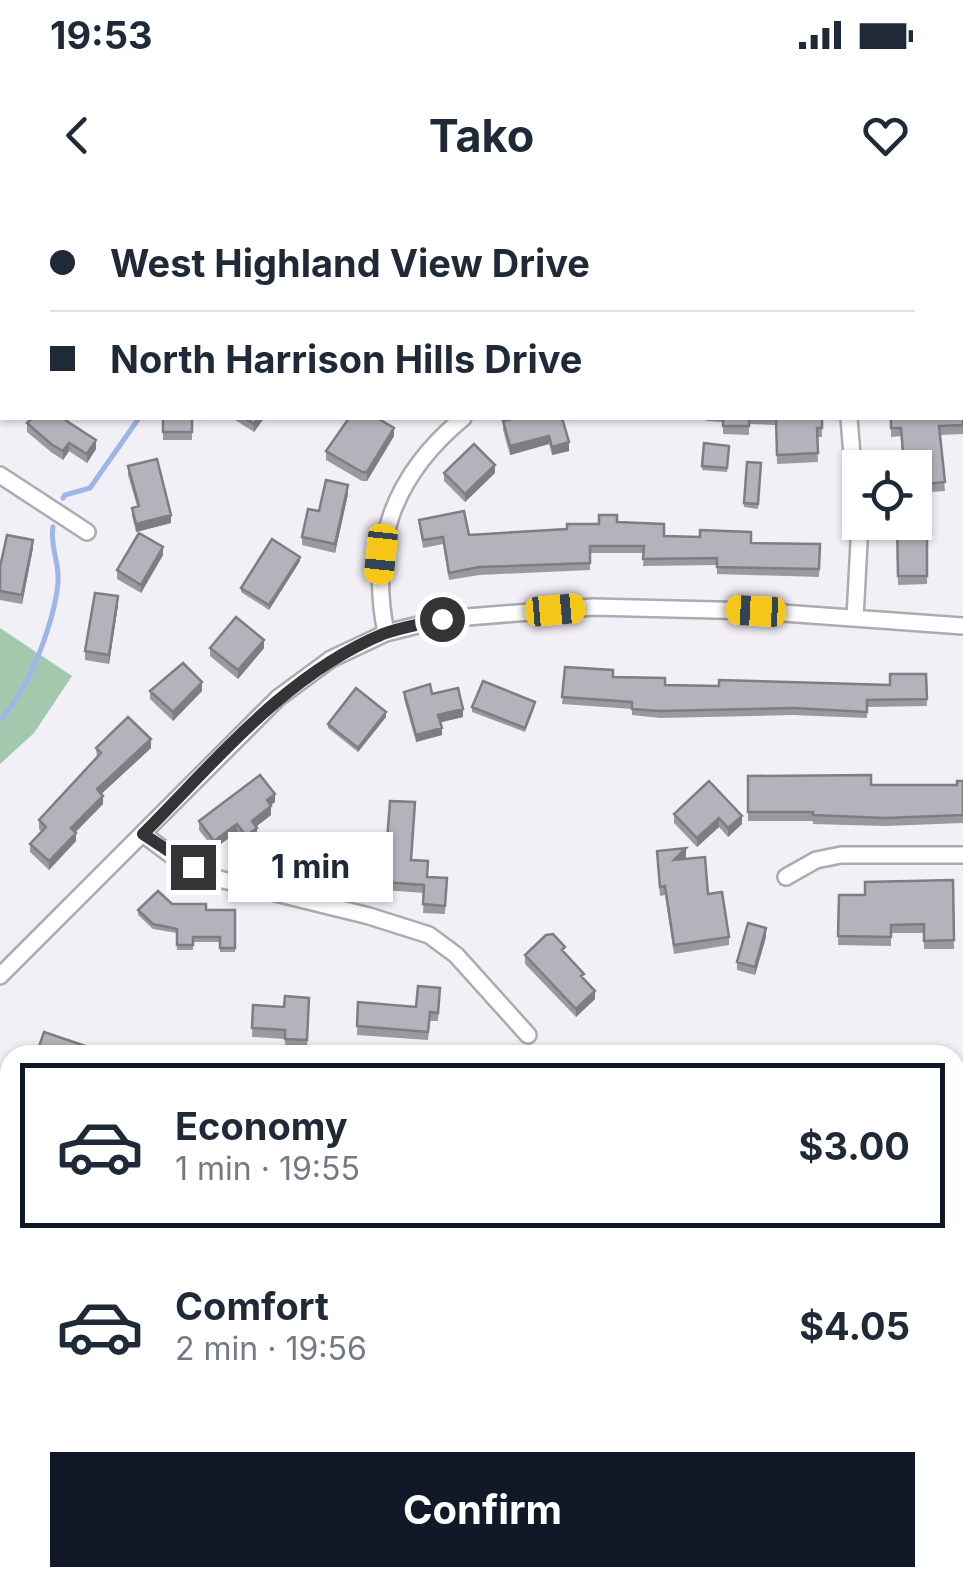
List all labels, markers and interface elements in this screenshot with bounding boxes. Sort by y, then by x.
text: 19:53 [50,12,153,58]
icon: back [50,108,105,163]
text: Tako [429,108,534,163]
icon: heart [858,108,913,163]
text: West Highland View Drive [110,240,590,286]
text: North Harrison Hills Drive [110,336,582,382]
map controls [842,450,932,540]
button: locate [842,450,932,540]
car [363,523,399,585]
car [524,592,586,628]
car [725,594,787,628]
route start [420,597,465,642]
callout: 1 min [228,832,393,902]
route end [171,845,216,890]
text: 1 min [271,847,350,886]
icon: car [55,1101,145,1191]
text: Economy [175,1103,348,1149]
text: $3.00 [799,1123,910,1169]
text: 1 min · 19:55 [175,1149,360,1188]
icon: car [55,1281,145,1371]
text: Comfort [175,1283,329,1329]
text: $4.05 [799,1303,910,1349]
text: 2 min · 19:56 [175,1329,367,1368]
button: Confirm [50,1452,915,1567]

